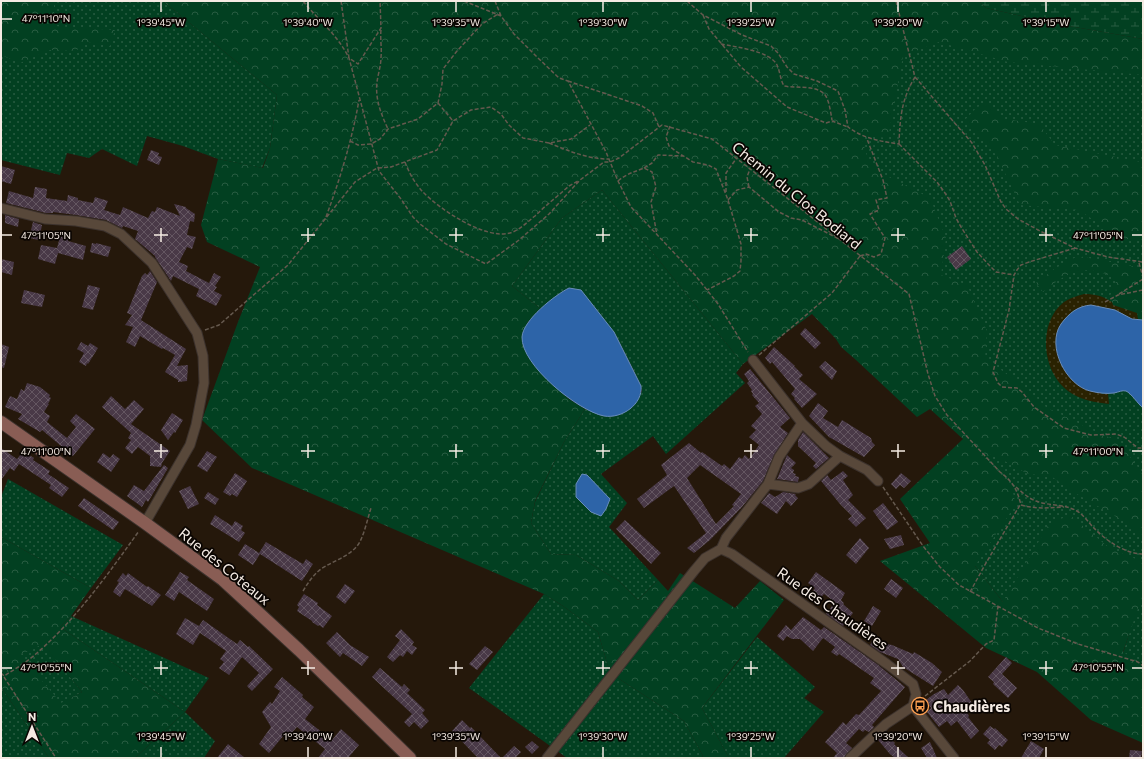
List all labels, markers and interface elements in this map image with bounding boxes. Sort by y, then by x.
text: 47°11'10"N [22,12,70,24]
text: 1°39'45"W [137,16,185,28]
text: 1°39'40"W [283,16,333,28]
text: 1°39'35"W [432,16,480,28]
text: 1°39'30"W [578,16,628,28]
text: 1°39'25"W [727,16,775,28]
text: 1°39'20"W [874,16,922,28]
text: 1°39'15"W [1023,16,1069,28]
street label: Chemin du Clos Bodiard [729,137,865,253]
text: 47°11'05"N [21,229,71,241]
text: 47°11'05"N [1073,229,1123,241]
text: 47°11'00"N [21,445,71,457]
text: 47°11'00"N [1073,445,1123,457]
street label: Rue des Coteaux [176,524,274,608]
street label: Rue des Chaudières [774,563,892,653]
text: 47°10'55"N [20,661,72,673]
text: 47°10'55"N [1072,661,1124,673]
bus stop icon: Chaudières [910,696,930,716]
place label: Chaudières [933,697,1010,715]
north arrow [12,707,52,747]
text: N [28,710,36,723]
text: 1°39'45"W [137,730,185,742]
text: 1°39'40"W [283,730,333,742]
text: 1°39'35"W [432,730,480,742]
text: 1°39'30"W [578,730,628,742]
text: 1°39'25"W [727,730,775,742]
text: 1°39'20"W [874,730,922,742]
text: 1°39'15"W [1023,730,1069,742]

